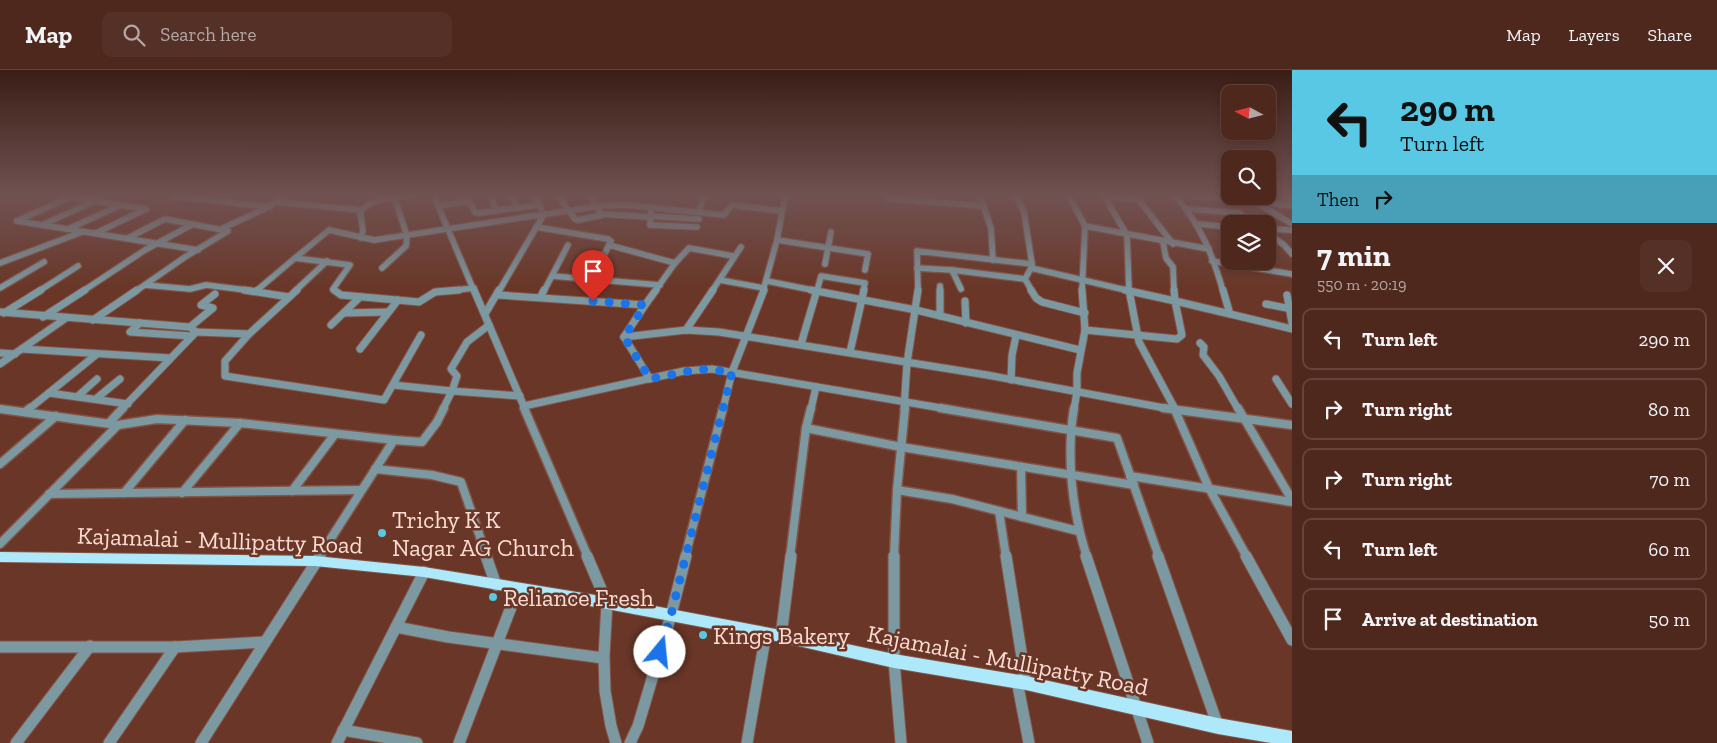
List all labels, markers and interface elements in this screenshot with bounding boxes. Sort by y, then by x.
search box [102,12,452,57]
text: Map [25,20,72,49]
icon: search [120,21,148,49]
text: Search here [160,23,257,46]
text: Map [1506,24,1541,46]
text: Layers [1569,24,1620,46]
text: Share [1648,24,1692,46]
north arrow [1221,85,1276,140]
map controls [1221,85,1276,270]
text: 290 m [1400,88,1495,130]
icon: left [1317,90,1382,155]
text: Turn left [1400,130,1484,157]
button: search [1221,150,1276,205]
icon: right [1369,185,1397,213]
text: Then [1317,188,1359,211]
button: layers [1221,215,1276,270]
text: 7 min [1317,238,1391,274]
button: close [1640,240,1692,292]
pin [572,250,614,301]
icon: arrive [579,257,607,285]
text: 550 m · 20:19 [1317,275,1407,294]
icon: left [1319,325,1347,353]
text: Turn left [1362,328,1437,351]
text: 290 m [1638,328,1690,351]
icon: right [1319,395,1347,423]
text: Turn right [1362,398,1452,421]
text: 80 m [1648,398,1690,421]
icon: right [1319,465,1347,493]
text: Turn right [1362,468,1452,491]
text: 70 m [1649,468,1690,491]
place label: Trichy K K Nagar AG Church [392,505,574,562]
street label: Kajamalai - Mullipatty Road [77,521,363,559]
marker: Trichy K K Nagar AG Church [376,527,388,539]
icon: left [1319,535,1347,563]
text: Turn left [1362,538,1437,561]
text: 60 m [1648,538,1690,561]
place label: Reliance Fresh [503,583,654,612]
marker: Reliance Fresh [487,591,499,603]
icon: arrive [1319,605,1347,633]
text: Arrive at destination [1362,608,1538,631]
text: 50 m [1649,608,1690,631]
street label: Kajamalai - Mullipatty Road [865,618,1151,702]
place label: Kings Bakery [713,621,851,650]
position arrow [633,625,685,677]
marker: Kings Bakery [697,629,709,641]

